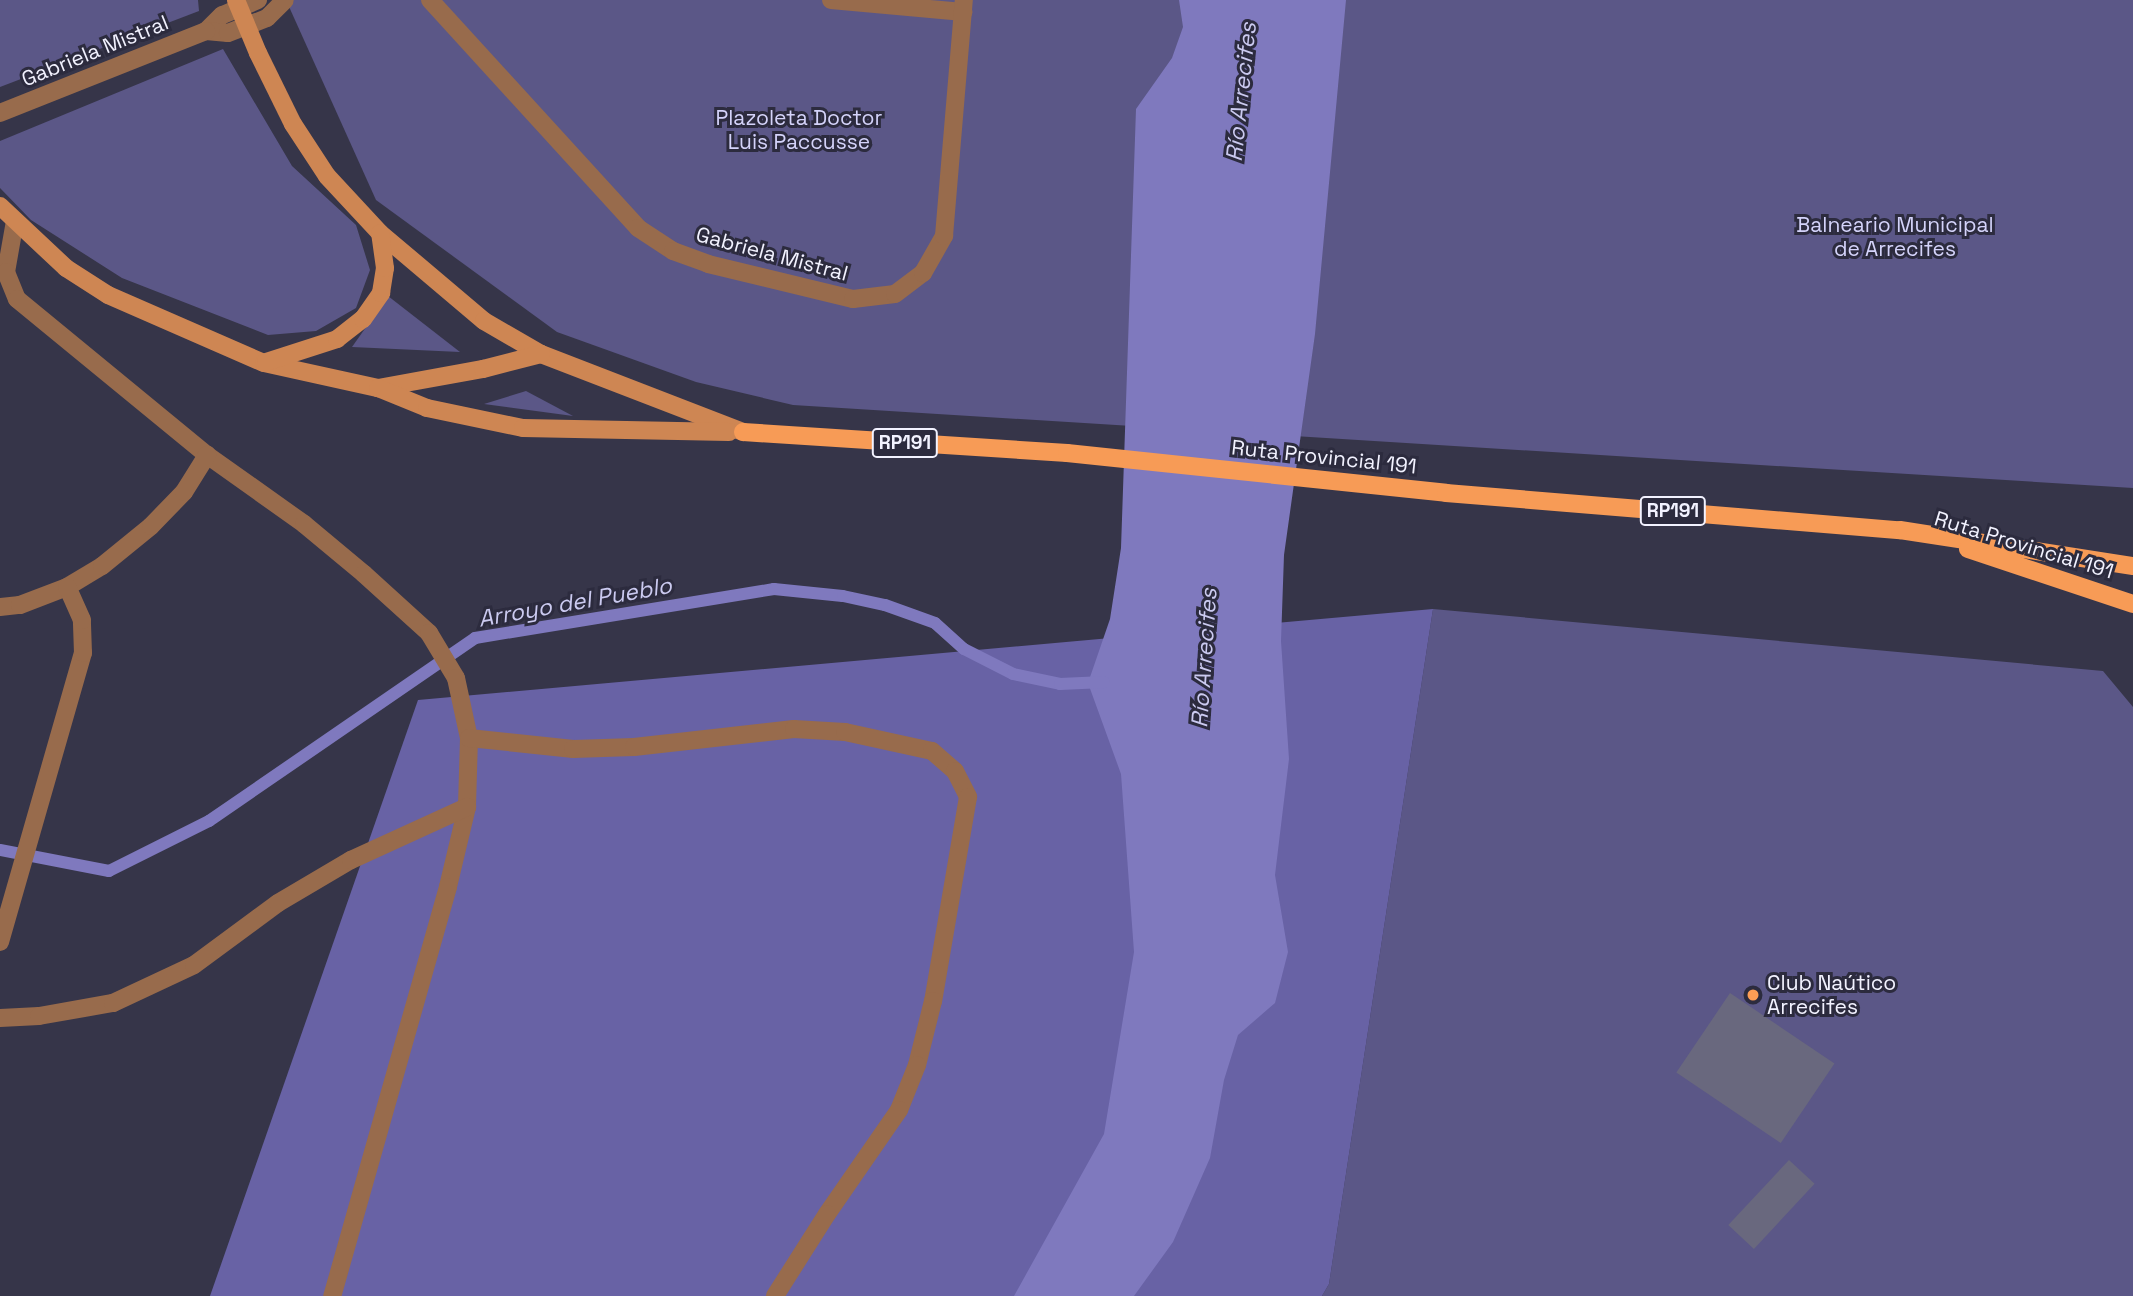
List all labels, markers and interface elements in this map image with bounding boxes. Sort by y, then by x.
street label: Gabriela Mistral [18,10,172,92]
water label: Río Arrecifes [1220,21,1262,163]
park label: Plazoleta Doctor Luis Paccusse [716,105,882,155]
park label: Balneario Municipal de Arrecifes [1796,212,1994,262]
street label: Gabriela Mistral [693,222,851,286]
road number: RP191 [872,428,938,458]
street label: Ruta Provincial 191 [1230,435,1418,479]
road number: RP191 [1640,496,1706,526]
street label: Ruta Provincial 191 [1931,506,2117,584]
water label: Arroyo del Pueblo [476,571,674,633]
water label: Río Arrecifes [1185,587,1223,729]
place label: Club Naútico Arrecifes [1767,970,1896,1020]
marker: Club Naútico Arrecifes [1745,987,1761,1003]

